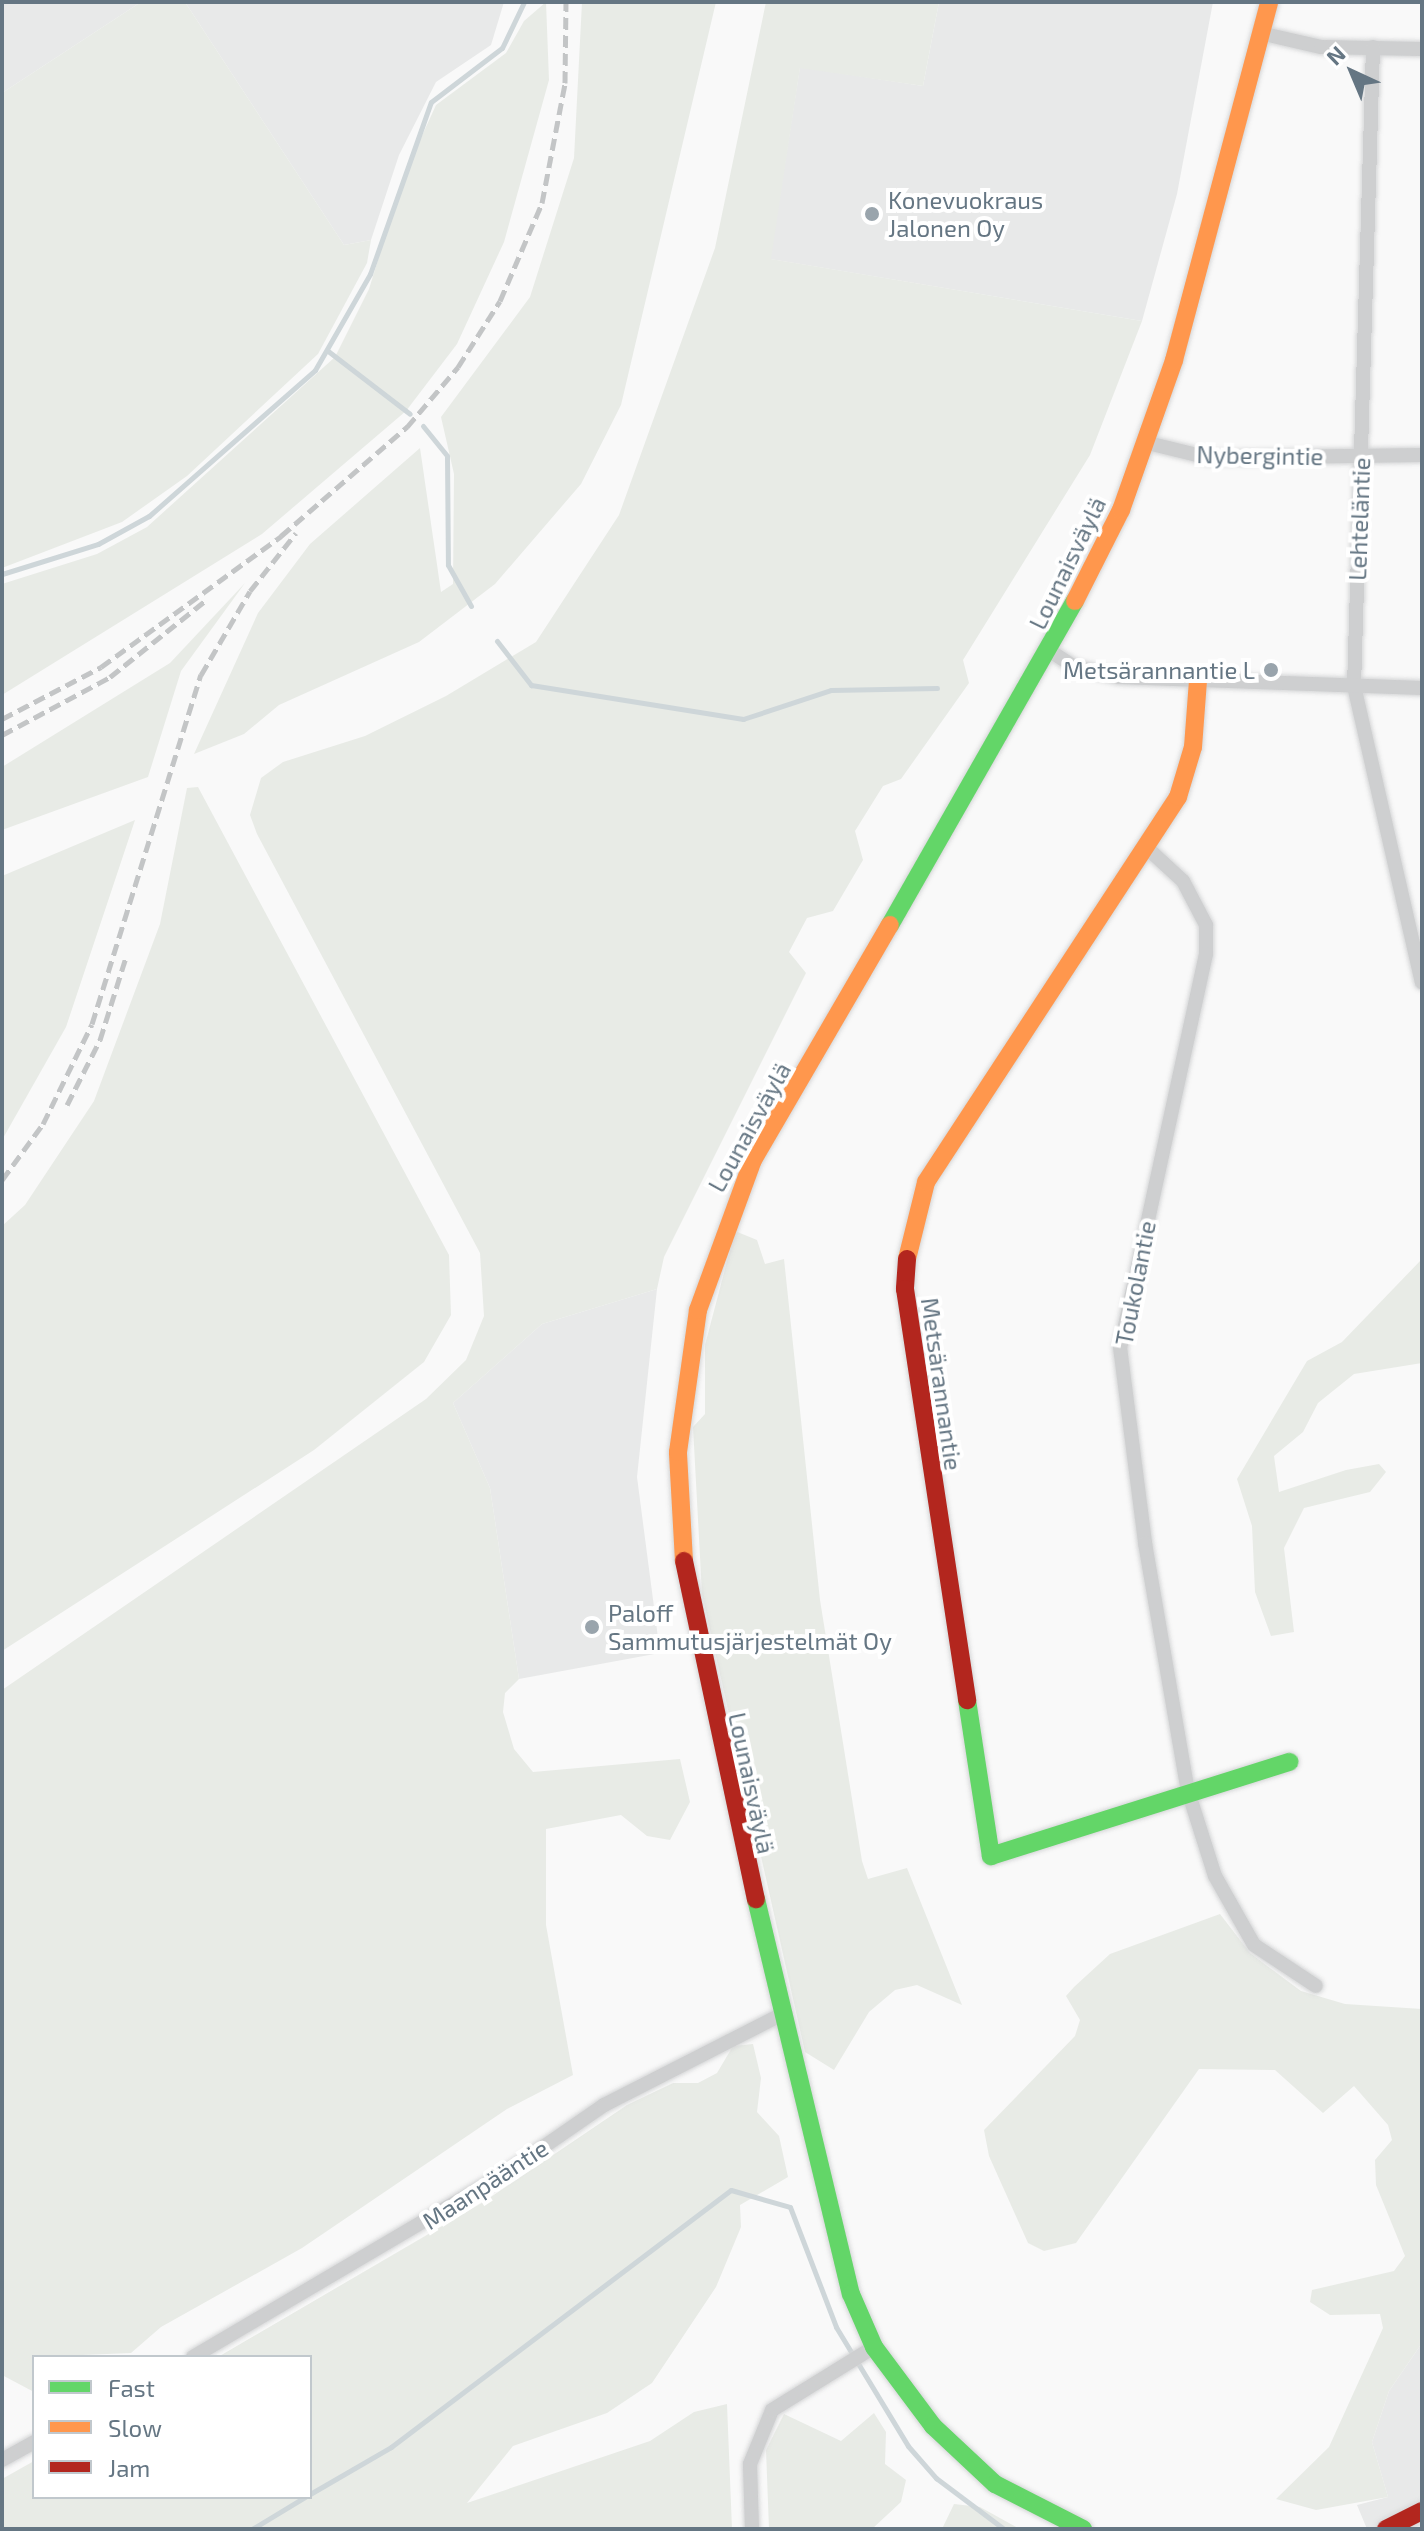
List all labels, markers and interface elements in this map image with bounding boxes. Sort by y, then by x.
north arrow [1312,32,1392,112]
text: N [1321,40,1350,70]
place label: Konevuokraus Jalonen Oy [888,186,1043,242]
marker: Konevuokraus Jalonen Oy [863,205,881,223]
street label: Nybergintie [1196,439,1324,471]
street label: Lehteläntie [1342,457,1376,581]
street label: Lounaisväylä [1023,492,1111,634]
place label: Metsärannantie L [1063,656,1255,684]
marker: Metsärannantie L [1262,661,1280,679]
street label: Lounaisväylä [702,1057,796,1197]
street label: Toukolantie [1109,1218,1161,1348]
street label: Metsärannantie [916,1296,968,1472]
place label: Paloff Sammutusjärjestelmät Oy [608,1599,892,1655]
marker: Paloff Sammutusjärjestelmät Oy [583,1618,601,1636]
street label: Lounaisväylä [723,1710,781,1856]
street label: Maanpääntie [417,2133,553,2235]
legend [32,2355,312,2499]
text: Fast [108,2373,155,2402]
text: Slow [108,2413,162,2442]
text: Jam [108,2453,150,2482]

